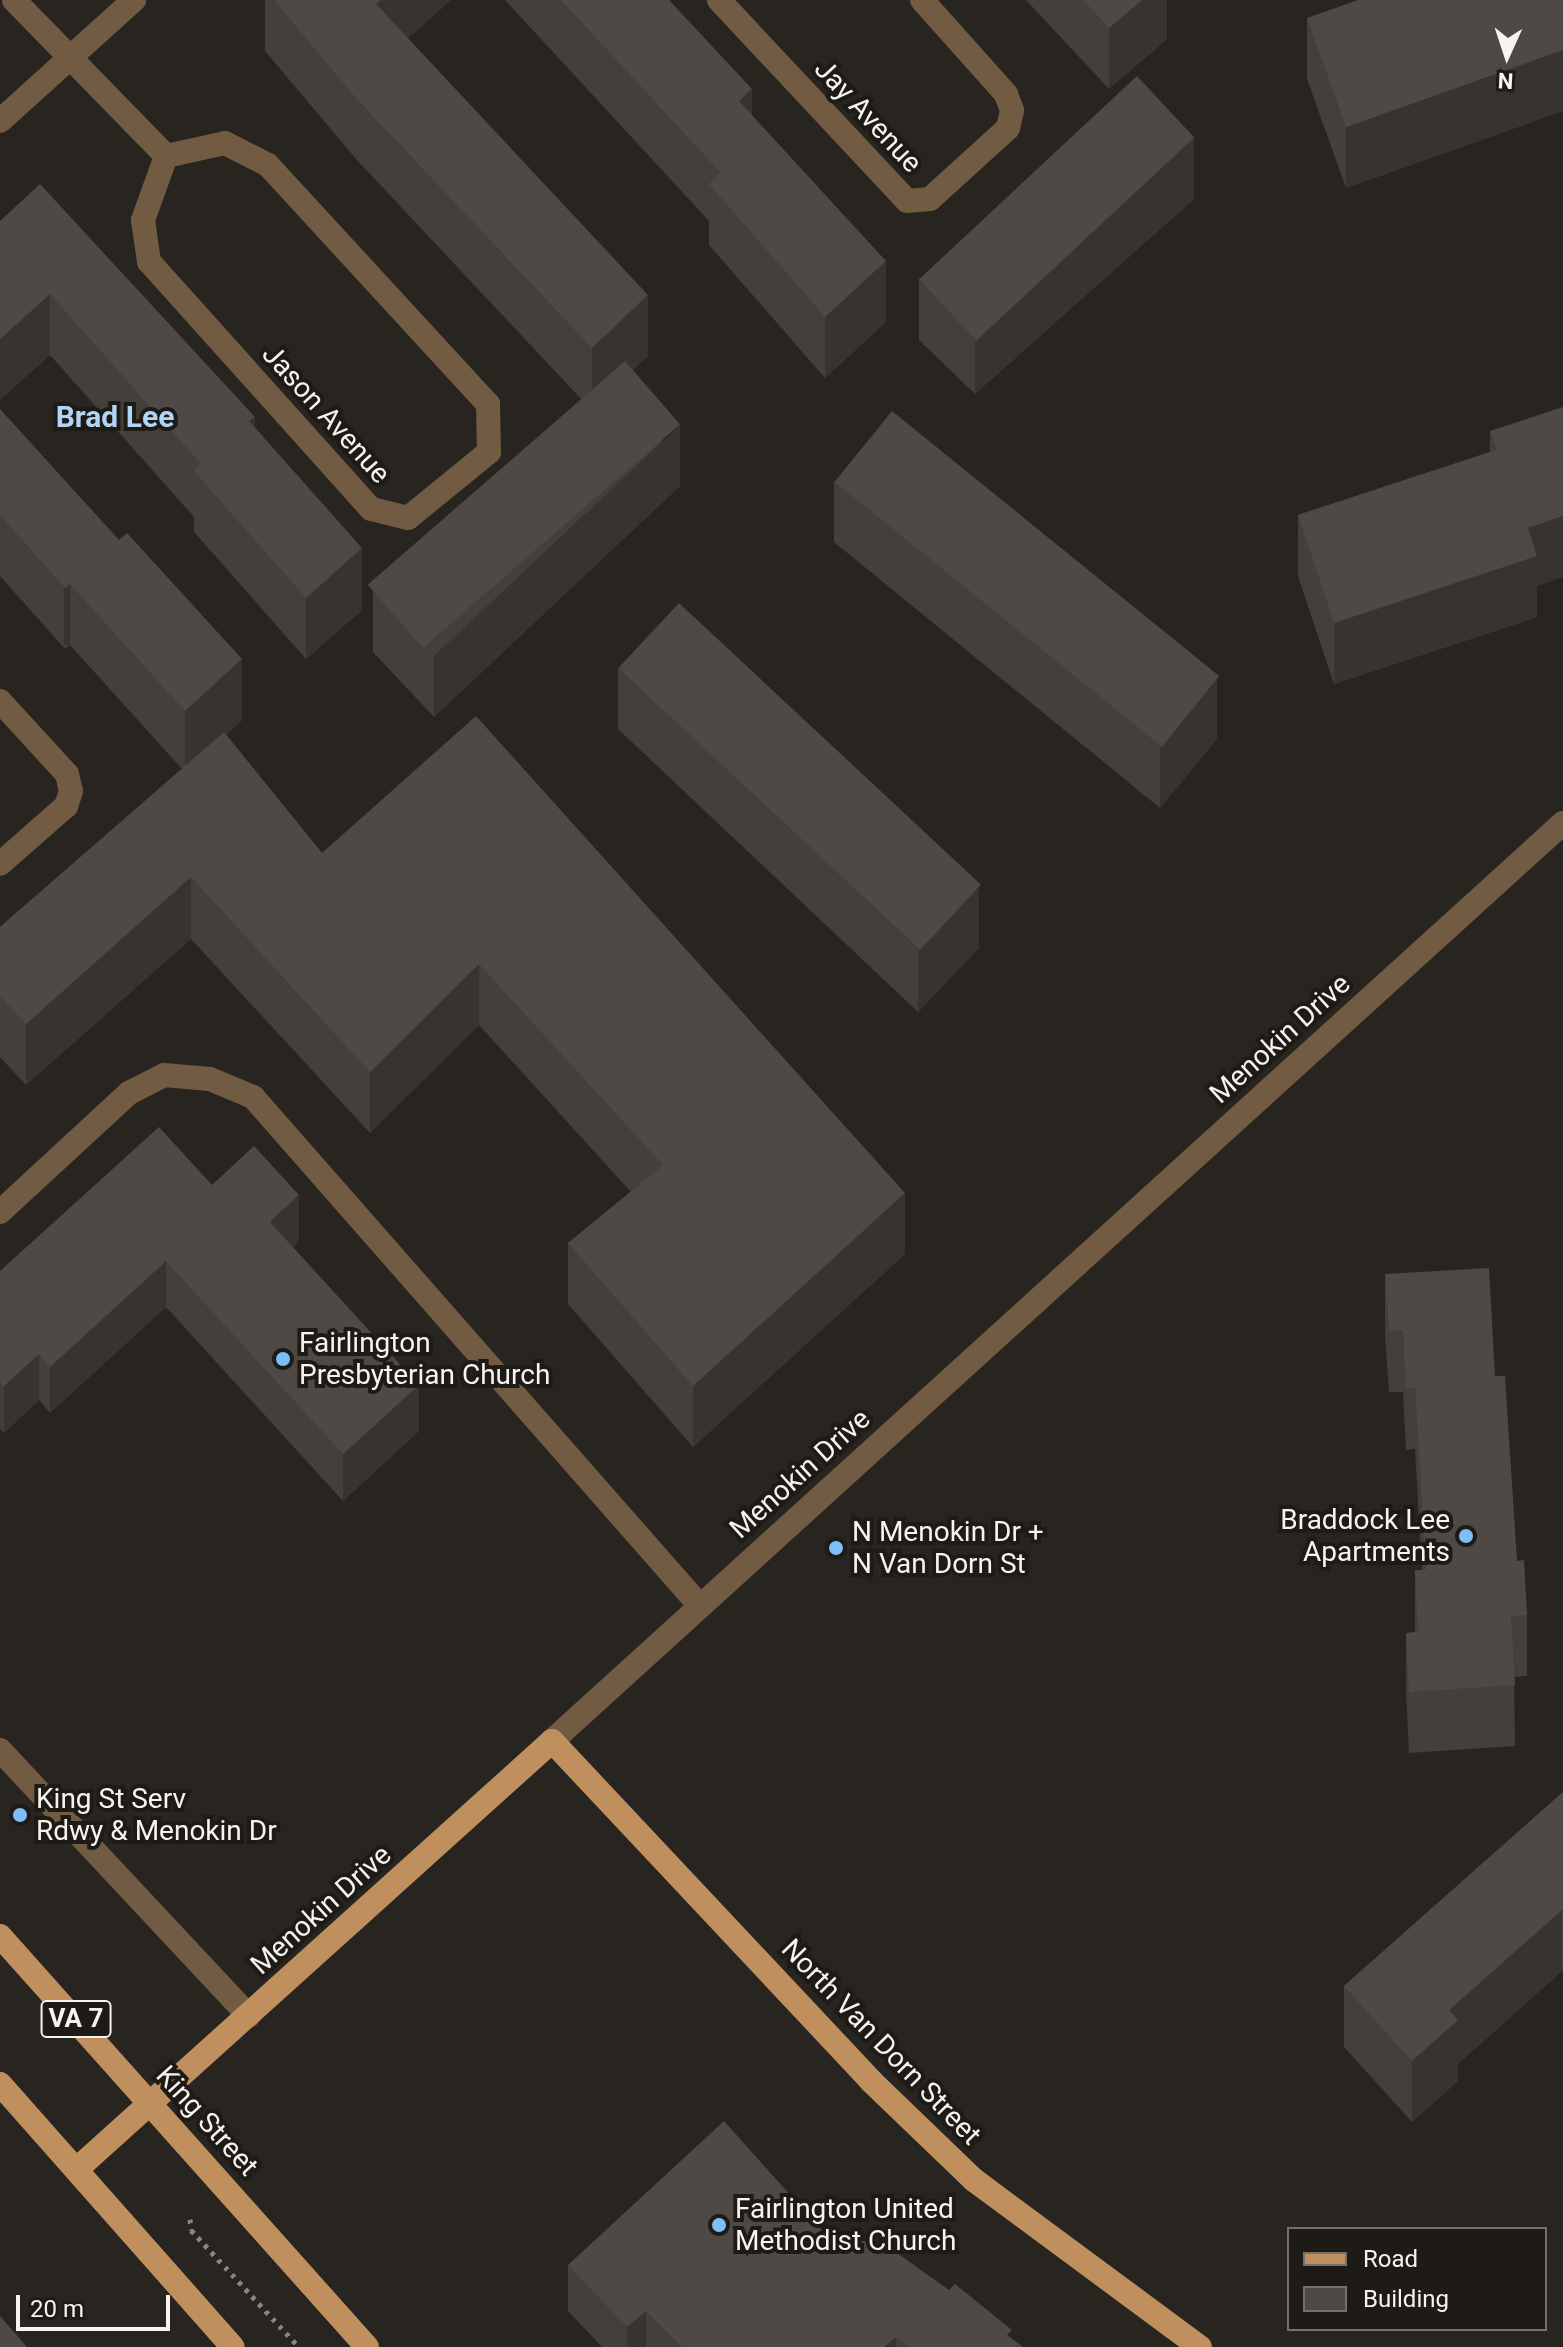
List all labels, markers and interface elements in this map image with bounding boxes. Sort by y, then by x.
north arrow [1467,16,1547,96]
street label: Jay Avenue [807,53,929,179]
text: N [1497,68,1514,93]
street label: Jason Avenue [255,338,397,490]
district label: Brad Lee [56,399,174,435]
street label: Menokin Drive [1203,967,1357,1111]
place label: Fairlington Presbyterian Church [299,1326,550,1392]
marker: Fairlington Presbyterian Church [274,1350,292,1368]
street label: Menokin Drive [723,1402,877,1546]
place label: Braddock Lee Apartments [1280,1503,1450,1569]
place label: N Menokin Dr + N Van Dorn St [852,1515,1044,1581]
marker: Braddock Lee Apartments [1457,1527,1475,1545]
marker: N Menokin Dr + N Van Dorn St [827,1539,845,1557]
place label: King St Serv Rdwy & Menokin Dr [36,1782,277,1848]
marker: King St Serv Rdwy & Menokin Dr [11,1806,29,1824]
street label: Menokin Drive [244,1838,398,1982]
street label: North Van Dorn Street [774,1932,988,2152]
road number: VA 7 [40,1997,112,2041]
street label: King Street [149,2059,265,2183]
place label: Fairlington United Methodist Church [735,2192,956,2258]
marker: Fairlington United Methodist Church [710,2216,728,2234]
legend [1287,2227,1547,2331]
text: Road [1363,2245,1418,2273]
scale bar [20,2279,174,2329]
text: Building [1363,2285,1449,2313]
text: 20 m [30,2295,84,2323]

